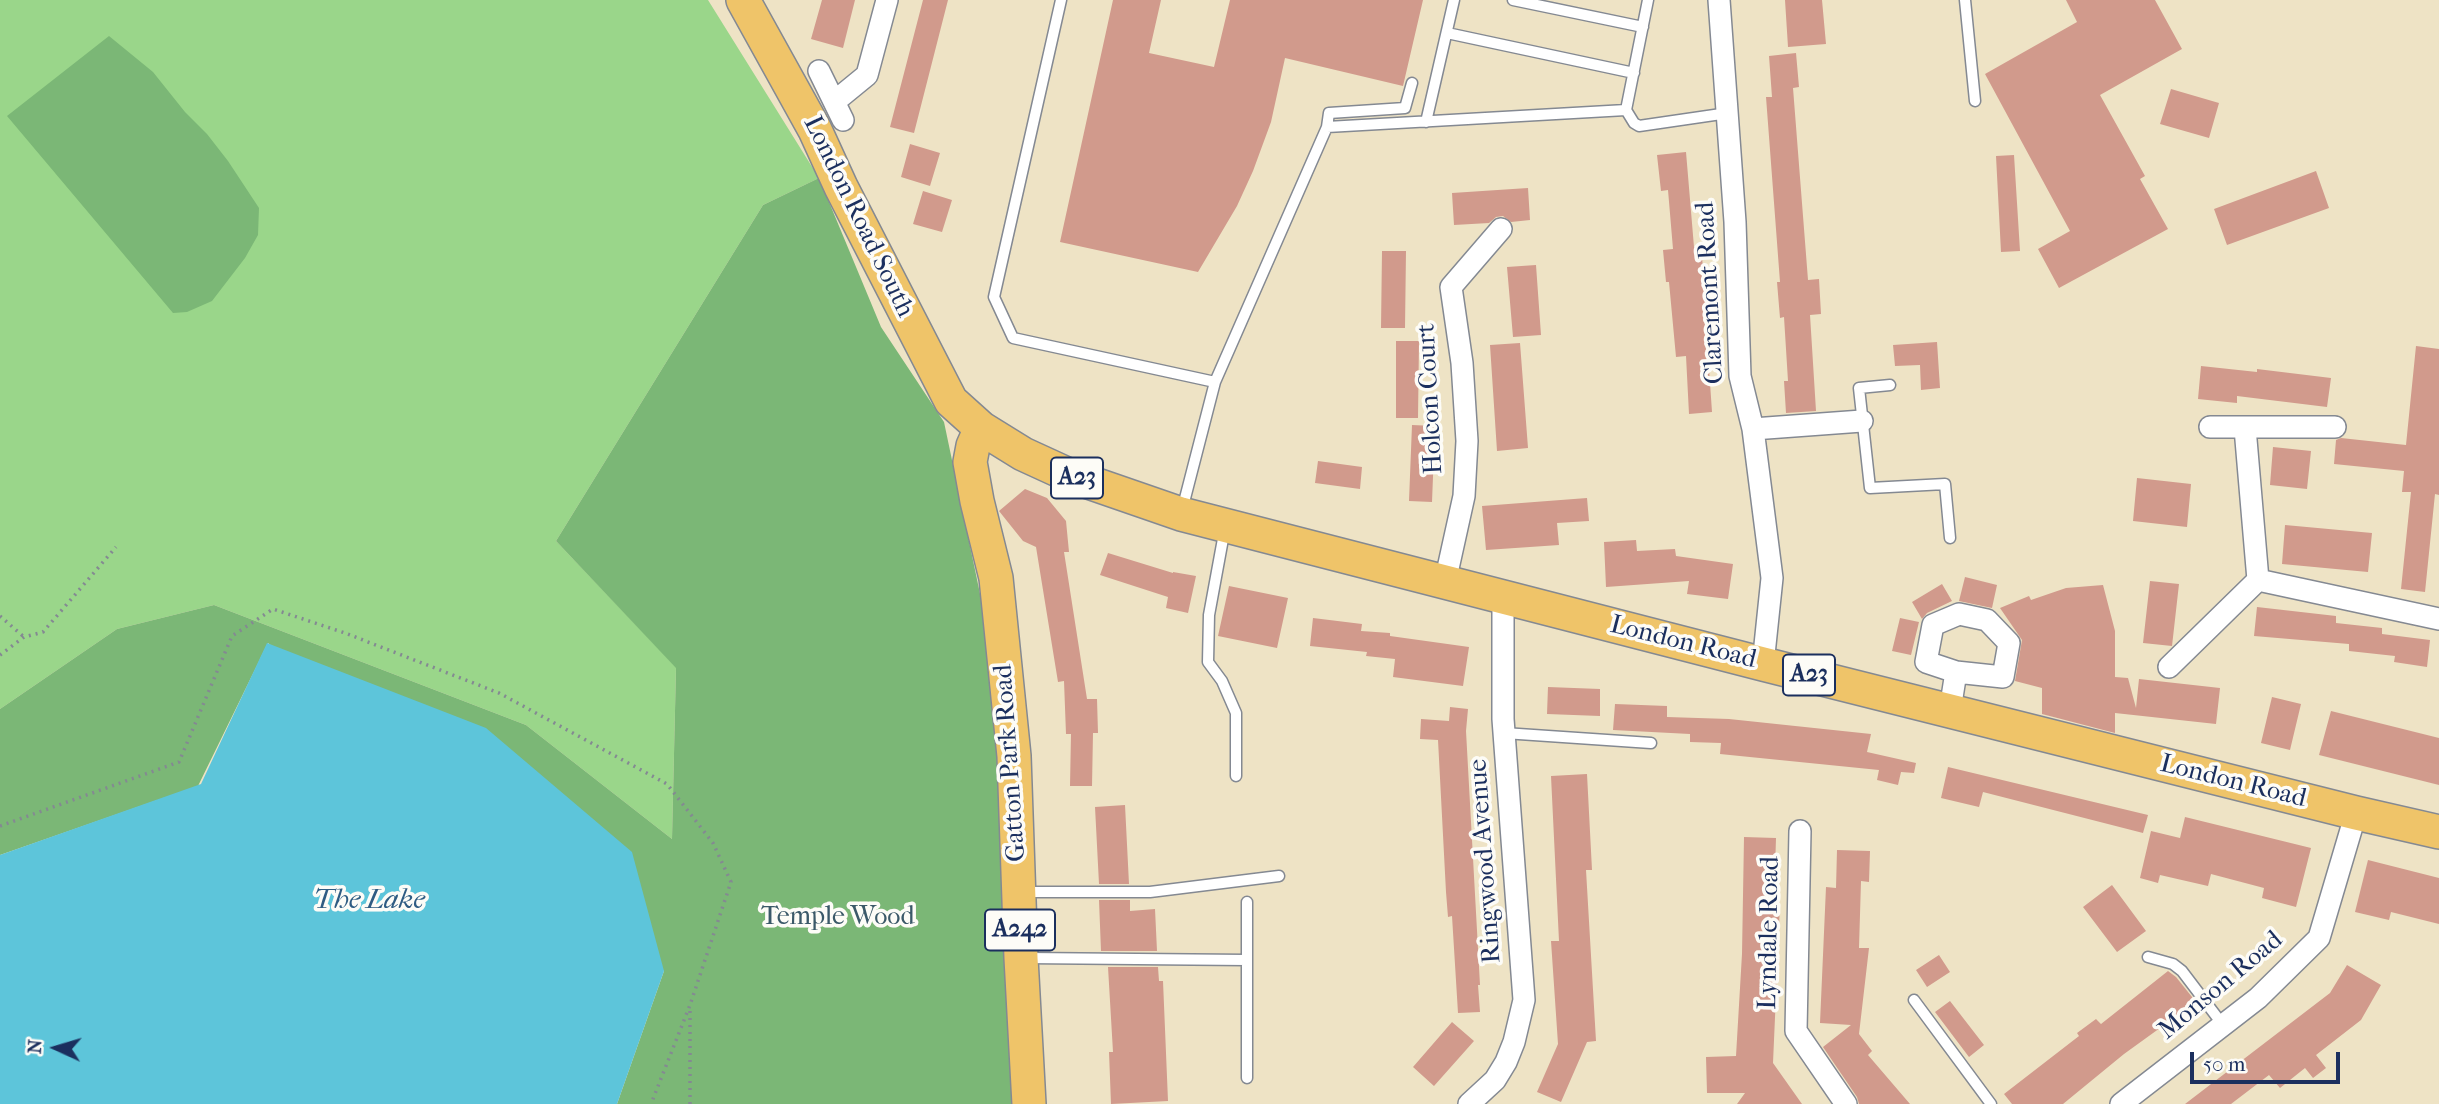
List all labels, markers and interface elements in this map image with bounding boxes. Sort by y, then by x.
street label: London Road South [796,111,920,323]
street label: Claremont Road [1691,201,1731,385]
street label: Holcon Court [1411,323,1451,475]
road number: A23 [1051,458,1103,499]
street label: London Road [1607,610,1759,676]
road number: A23 [1783,654,1835,696]
street label: Gatton Park Road [989,663,1033,863]
street label: London Road [2157,749,2309,815]
street label: Ringwood Avenue [1463,758,1509,964]
street label: Lyndale Road [1753,856,1787,1010]
water label: The Lake [313,884,425,918]
park label: Temple Wood [761,902,915,934]
road number: A242 [985,910,1055,950]
street label: Monson Road [2152,925,2290,1047]
north arrow [21,1013,91,1083]
scale bar [2194,1038,2344,1082]
text: N [24,1039,47,1055]
text: 50 m [2203,1052,2246,1076]

